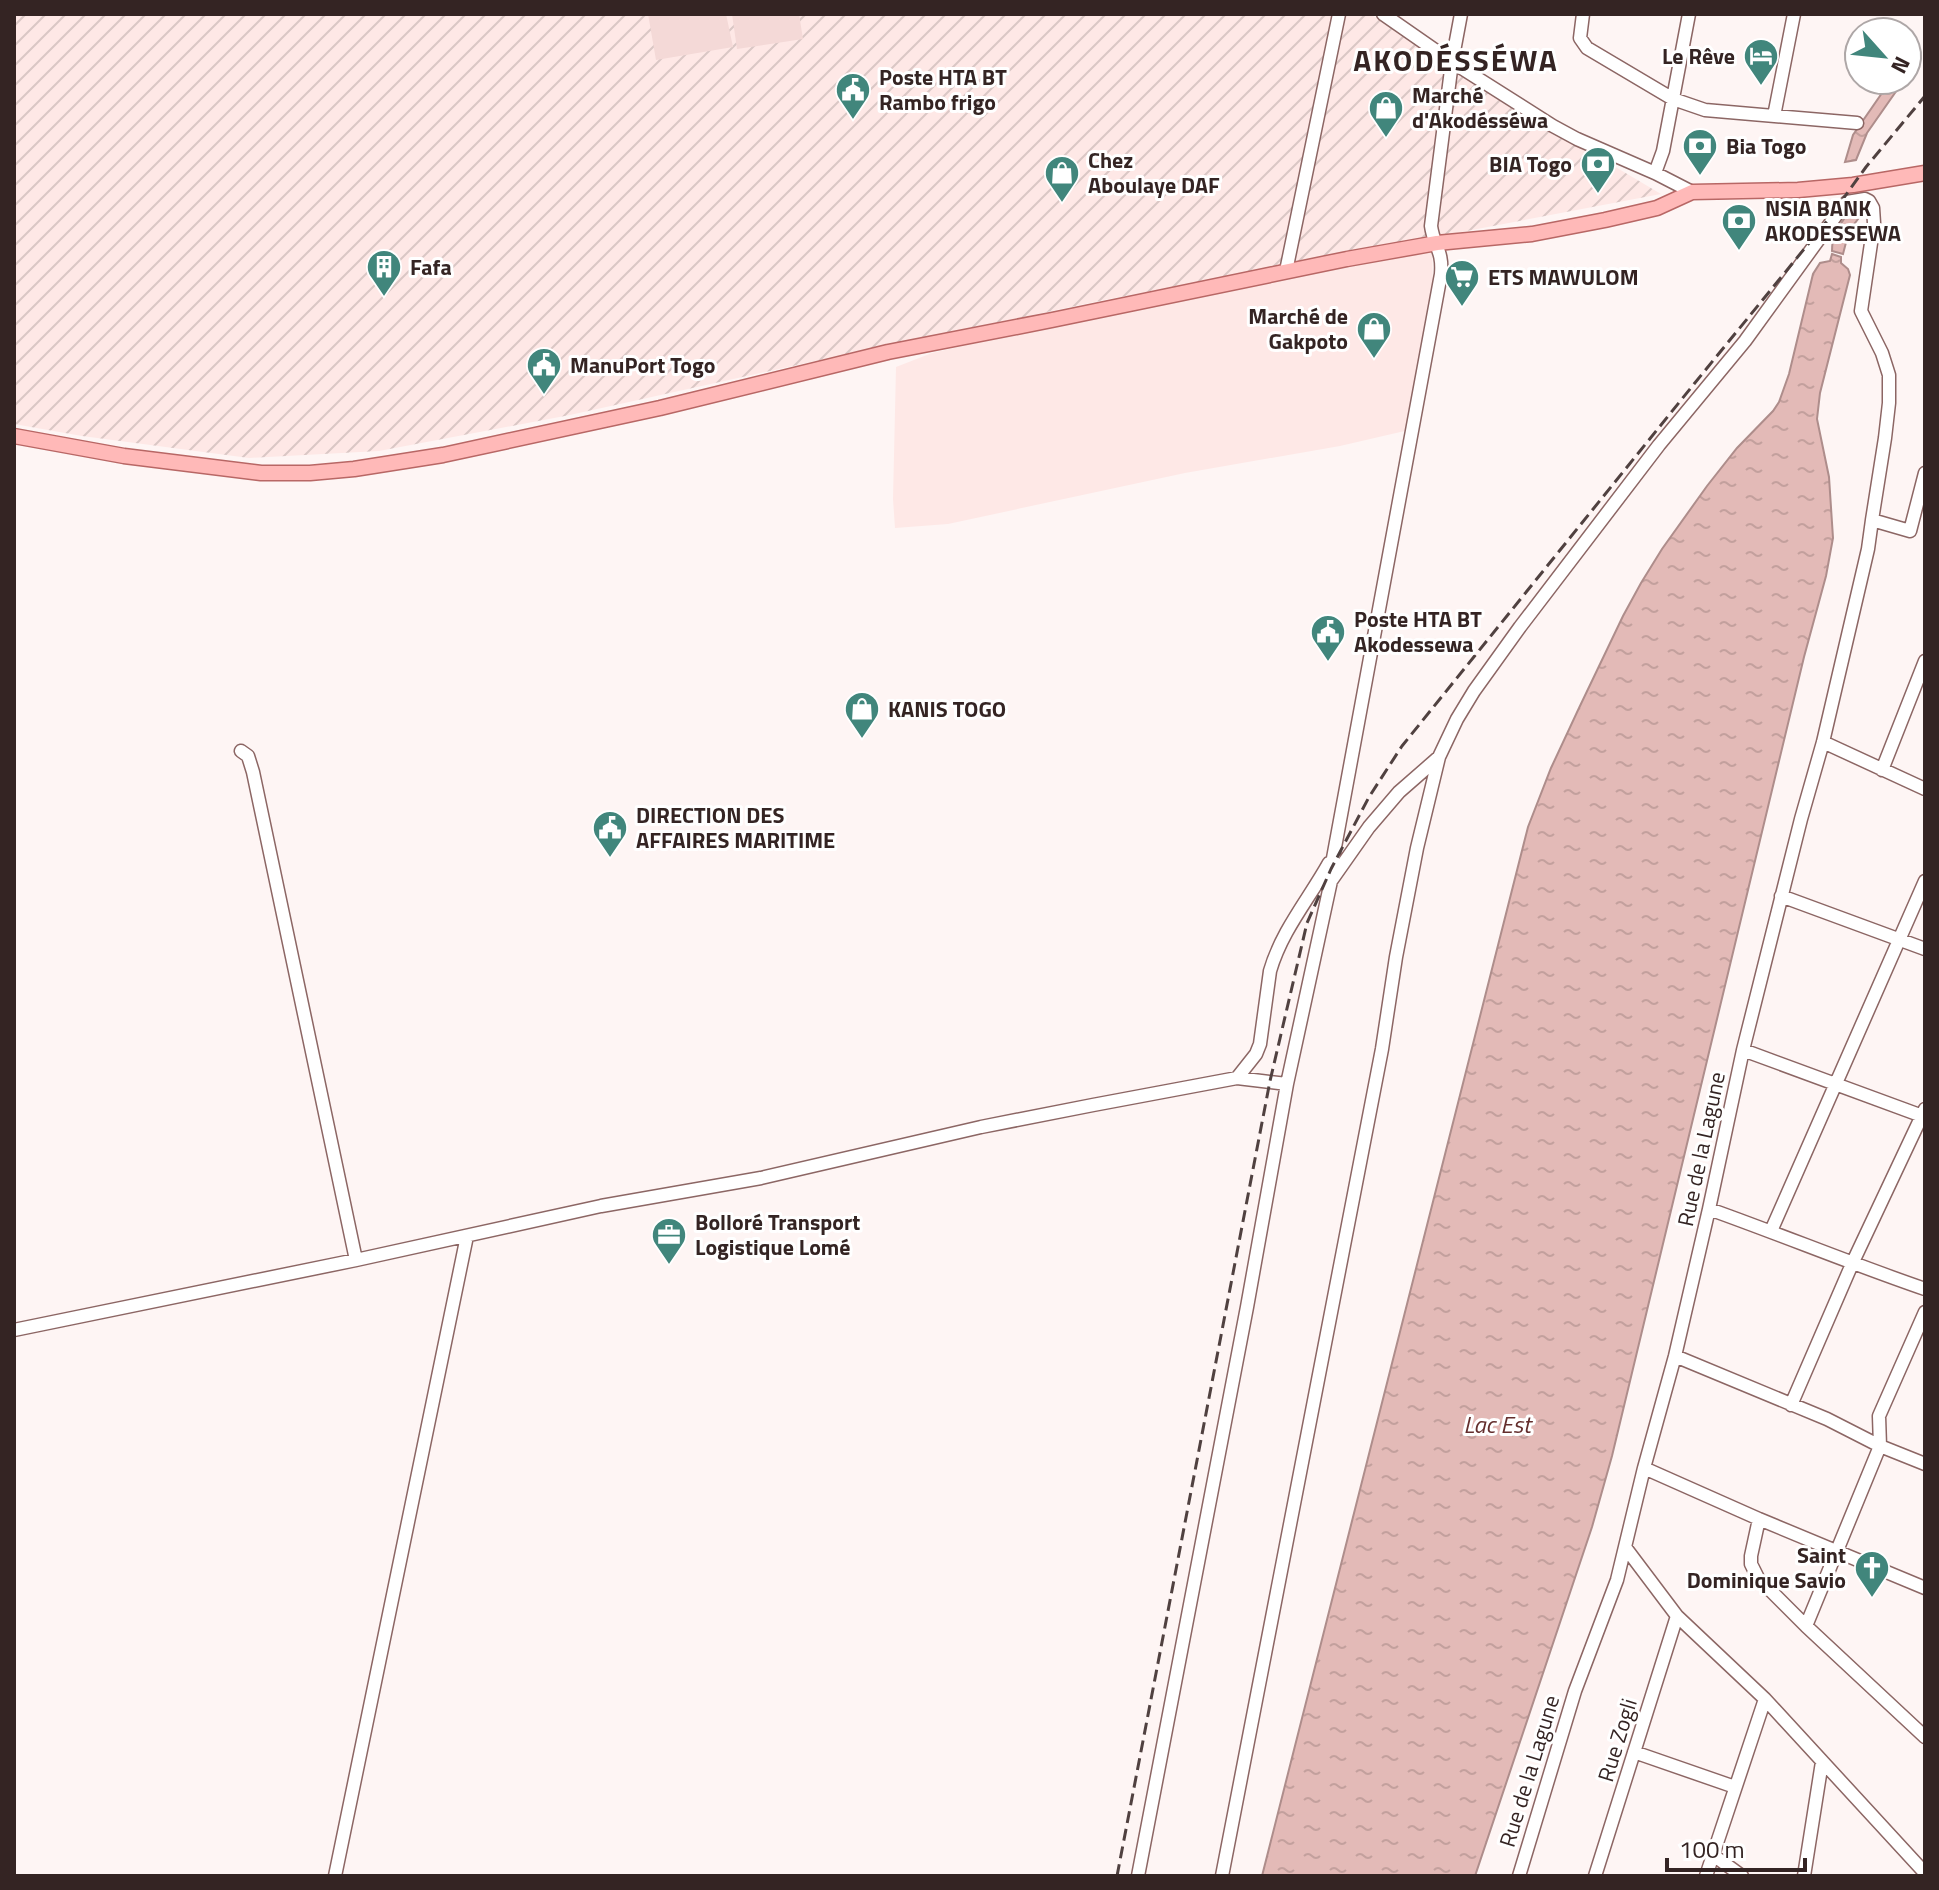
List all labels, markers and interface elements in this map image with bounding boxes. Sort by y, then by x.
north arrow [1843,16,1923,96]
district label: AKODÉSSÉWA [1353,37,1559,83]
hotel icon: Le Rêve [1742,37,1780,87]
place label: Le Rêve [1662,39,1735,73]
text: N [1882,51,1919,80]
place label: Poste HTA BT Rambo frigo [879,60,1007,119]
public building icon: Poste HTA BT Rambo frigo [834,71,872,121]
place label: Marché d'Akodésséwa [1412,78,1548,137]
shop icon: Marché d'Akodésséwa [1367,89,1405,139]
bank icon: Bia Togo [1681,127,1719,177]
place label: Bia Togo [1726,129,1806,163]
place label: Chez Aboulaye DAF [1088,143,1220,202]
bank icon: BIA Togo [1579,145,1617,195]
place label: BIA Togo [1489,147,1572,181]
shop icon: Chez Aboulaye DAF [1043,154,1081,204]
place label: NSIA BANK AKODESSEWA [1765,191,1901,250]
bank icon: NSIA BANK AKODESSEWA [1720,202,1758,252]
building icon: Fafa [365,248,403,298]
place label: Fafa [410,250,452,284]
supermarket icon: ETS MAWULOM [1443,258,1481,308]
place label: ETS MAWULOM [1488,260,1639,294]
place label: Marché de Gakpoto [1248,299,1348,358]
shop icon: Marché de Gakpoto [1355,310,1393,360]
public building icon: ManuPort Togo [525,346,563,396]
place label: ManuPort Togo [570,348,715,382]
place label: Poste HTA BT Akodessewa [1354,602,1482,661]
public building icon: Poste HTA BT Akodessewa [1309,613,1347,663]
shop icon: KANIS TOGO [843,690,881,740]
place label: KANIS TOGO [888,692,1006,726]
place label: DIRECTION DES AFFAIRES MARITIME [636,798,835,857]
public building icon: DIRECTION DES AFFAIRES MARITIME [591,809,629,859]
street label: Rue de la Lagune [1668,1069,1734,1229]
place label: Bolloré Transport Logistique Lomé [695,1205,860,1264]
office icon: Bolloré Transport Logistique Lomé [650,1216,688,1266]
water label: Lac Est [1463,1406,1534,1442]
place label: Saint Dominique Savio [1687,1538,1846,1597]
church icon: Saint Dominique Savio [1853,1549,1891,1599]
street label: Rue de la Lagune [1490,1691,1568,1851]
street label: Rue Zogli [1588,1694,1646,1786]
scale bar [1667,1822,1805,1872]
text: 100 m [1679,1831,1745,1867]

